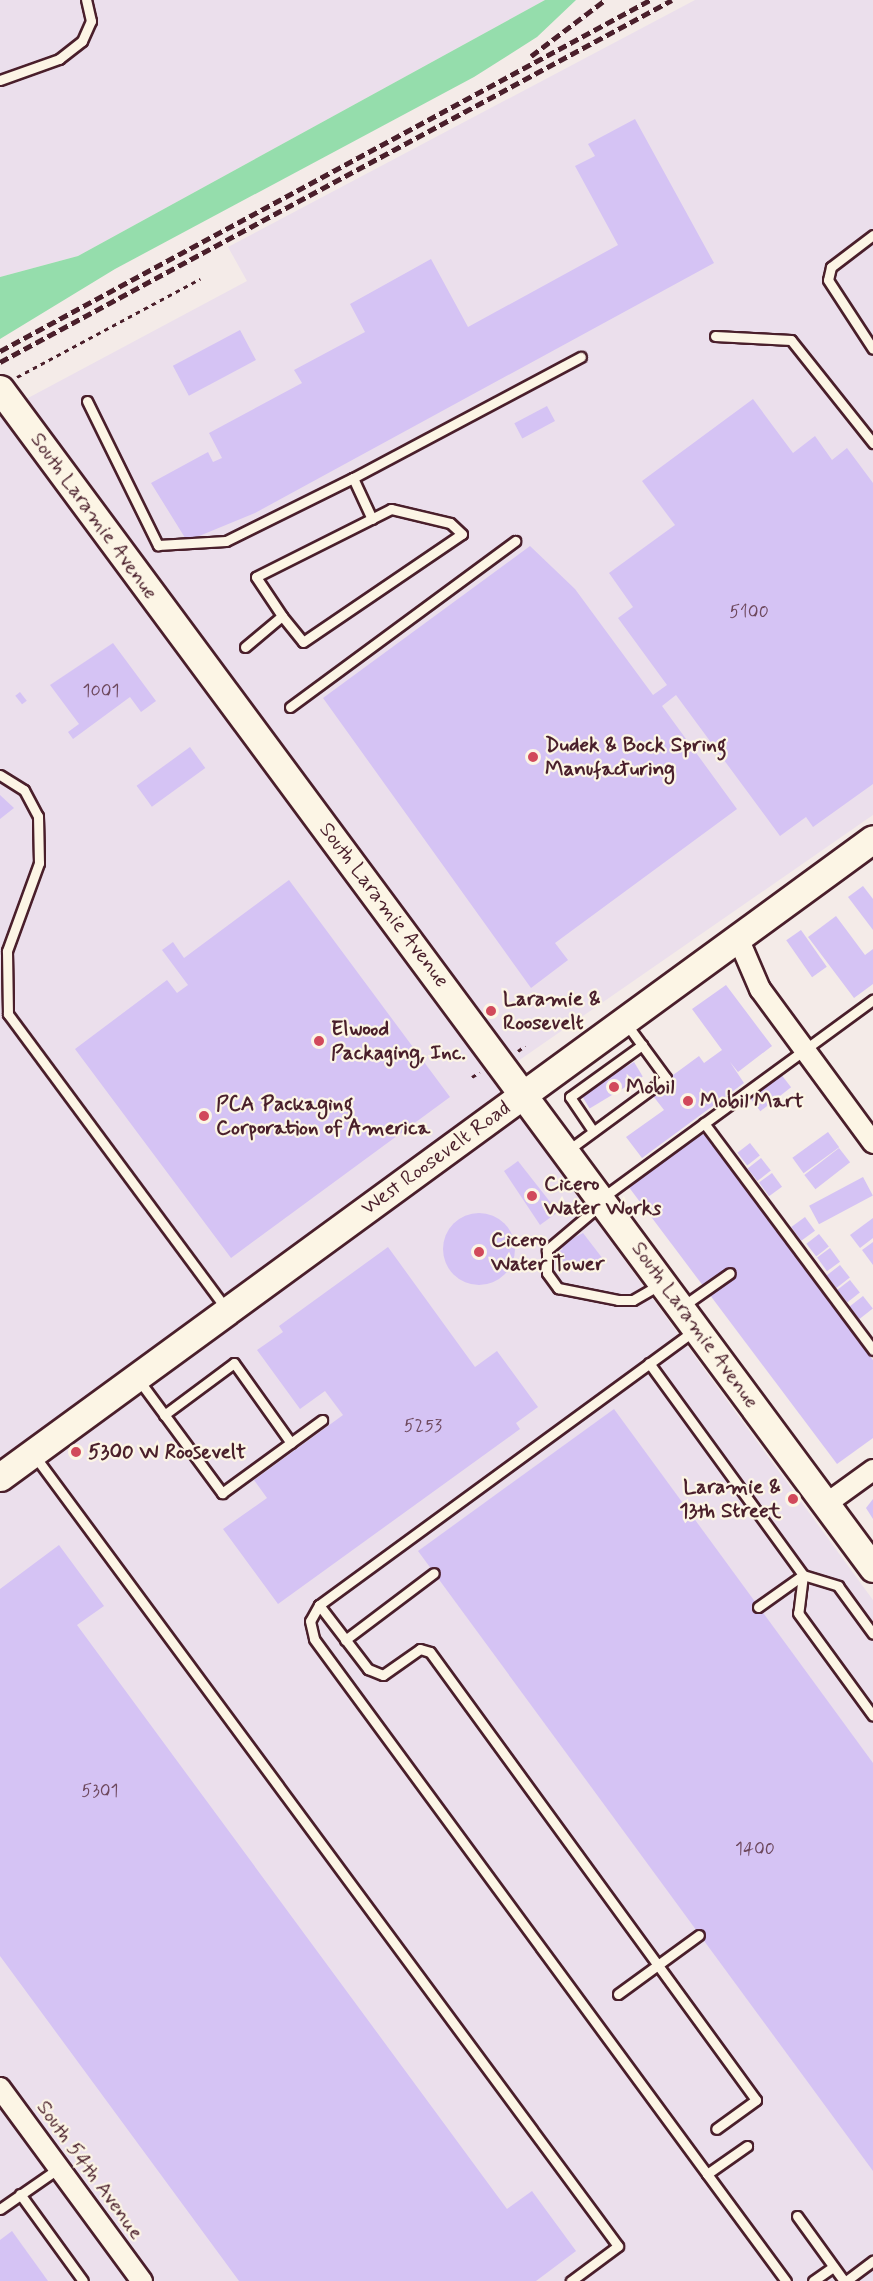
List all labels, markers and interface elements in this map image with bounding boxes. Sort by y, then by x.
street label: South Laramie Avenue [24,427,164,605]
house number: 5100 [729,601,769,623]
house number: 1001 [82,680,120,702]
place label: Dudek & Bock Spring Manufacturing [545,732,727,782]
marker: Dudek & Bock Spring Manufacturing [526,750,540,764]
street label: South Laramie Avenue [313,816,455,994]
place label: Laramie & Roosevelt [503,986,601,1036]
marker: Laramie & Roosevelt [484,1004,498,1018]
place label: Elwood Packaging, Inc. [331,1016,466,1066]
marker: Elwood Packaging, Inc. [312,1034,326,1048]
place label: Mobil [626,1074,674,1100]
marker: Mobil [607,1080,621,1094]
place label: Mobil Mart [700,1088,802,1114]
place label: PCA Packaging Corporation of America [216,1091,420,1141]
marker: Mobil Mart [681,1094,695,1108]
street label: West Roosevelt Road [357,1096,515,1220]
marker: PCA Packaging Corporation of America [197,1109,211,1123]
place label: Cicero Water Works [544,1171,662,1221]
marker: Cicero Water Works [525,1189,539,1203]
place label: Cicero Water Tower [491,1227,605,1277]
street label: South Laramie Avenue [625,1236,765,1414]
marker: Cicero Water Tower [472,1245,486,1259]
house number: 5253 [404,1415,442,1437]
place label: 5300 W Roosevelt [88,1439,245,1465]
marker: 5300 W Roosevelt [69,1445,83,1459]
place label: Laramie & 13th Street [679,1474,781,1524]
marker: Laramie & 13th Street [786,1492,800,1506]
house number: 5301 [81,1780,119,1802]
house number: 1400 [735,1838,775,1860]
street label: South 54th Avenue [31,2096,149,2244]

